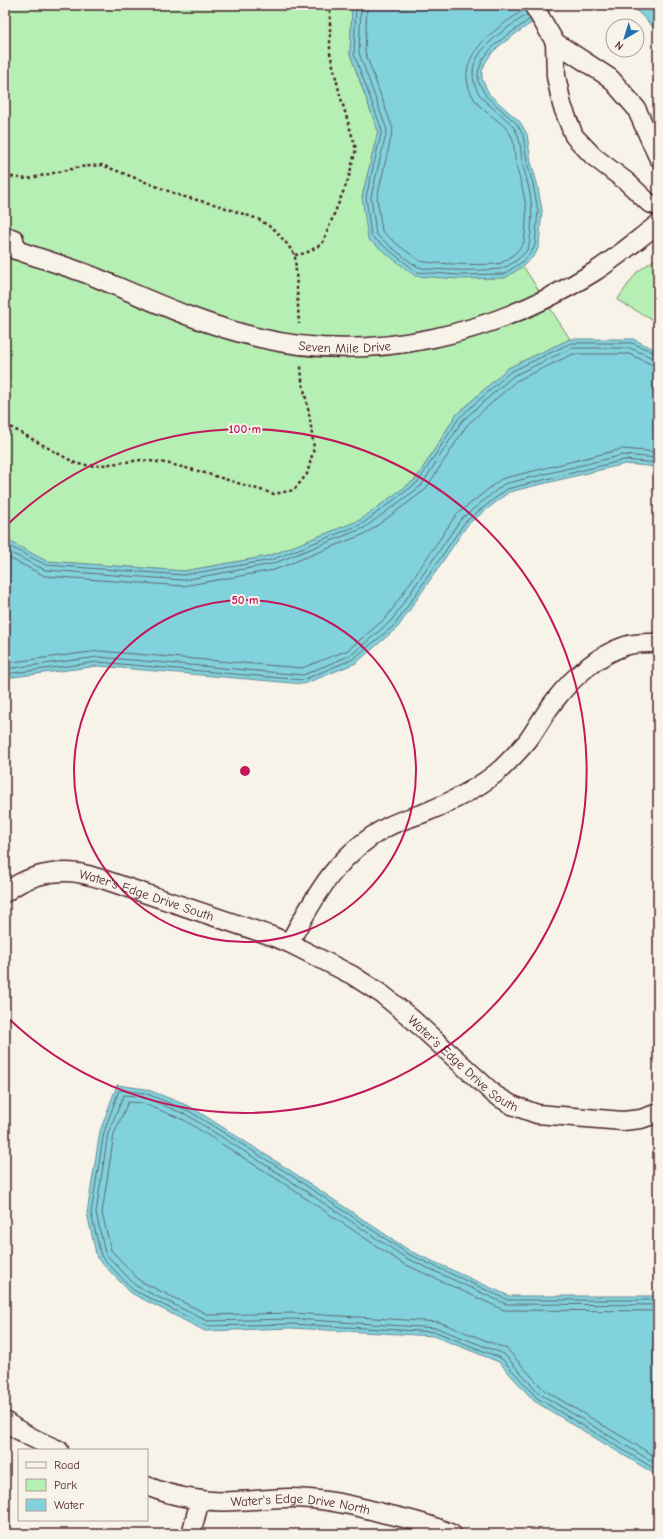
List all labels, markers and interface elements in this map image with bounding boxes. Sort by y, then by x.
north arrow [605,18,645,58]
text: N [612,38,626,53]
street label: Seven Mile Drive [298,338,392,356]
text: 100 m [229,422,261,436]
text: 50 m [231,593,259,607]
centre of rings [238,764,252,778]
street label: Water's Edge Drive South [78,866,216,924]
street label: Water's Edge Drive South [405,1012,520,1115]
legend [18,1449,148,1521]
text: Road [54,1458,80,1472]
text: Park [54,1478,77,1492]
street label: Water's Edge Drive North [230,1491,372,1518]
text: Water [54,1498,84,1512]

